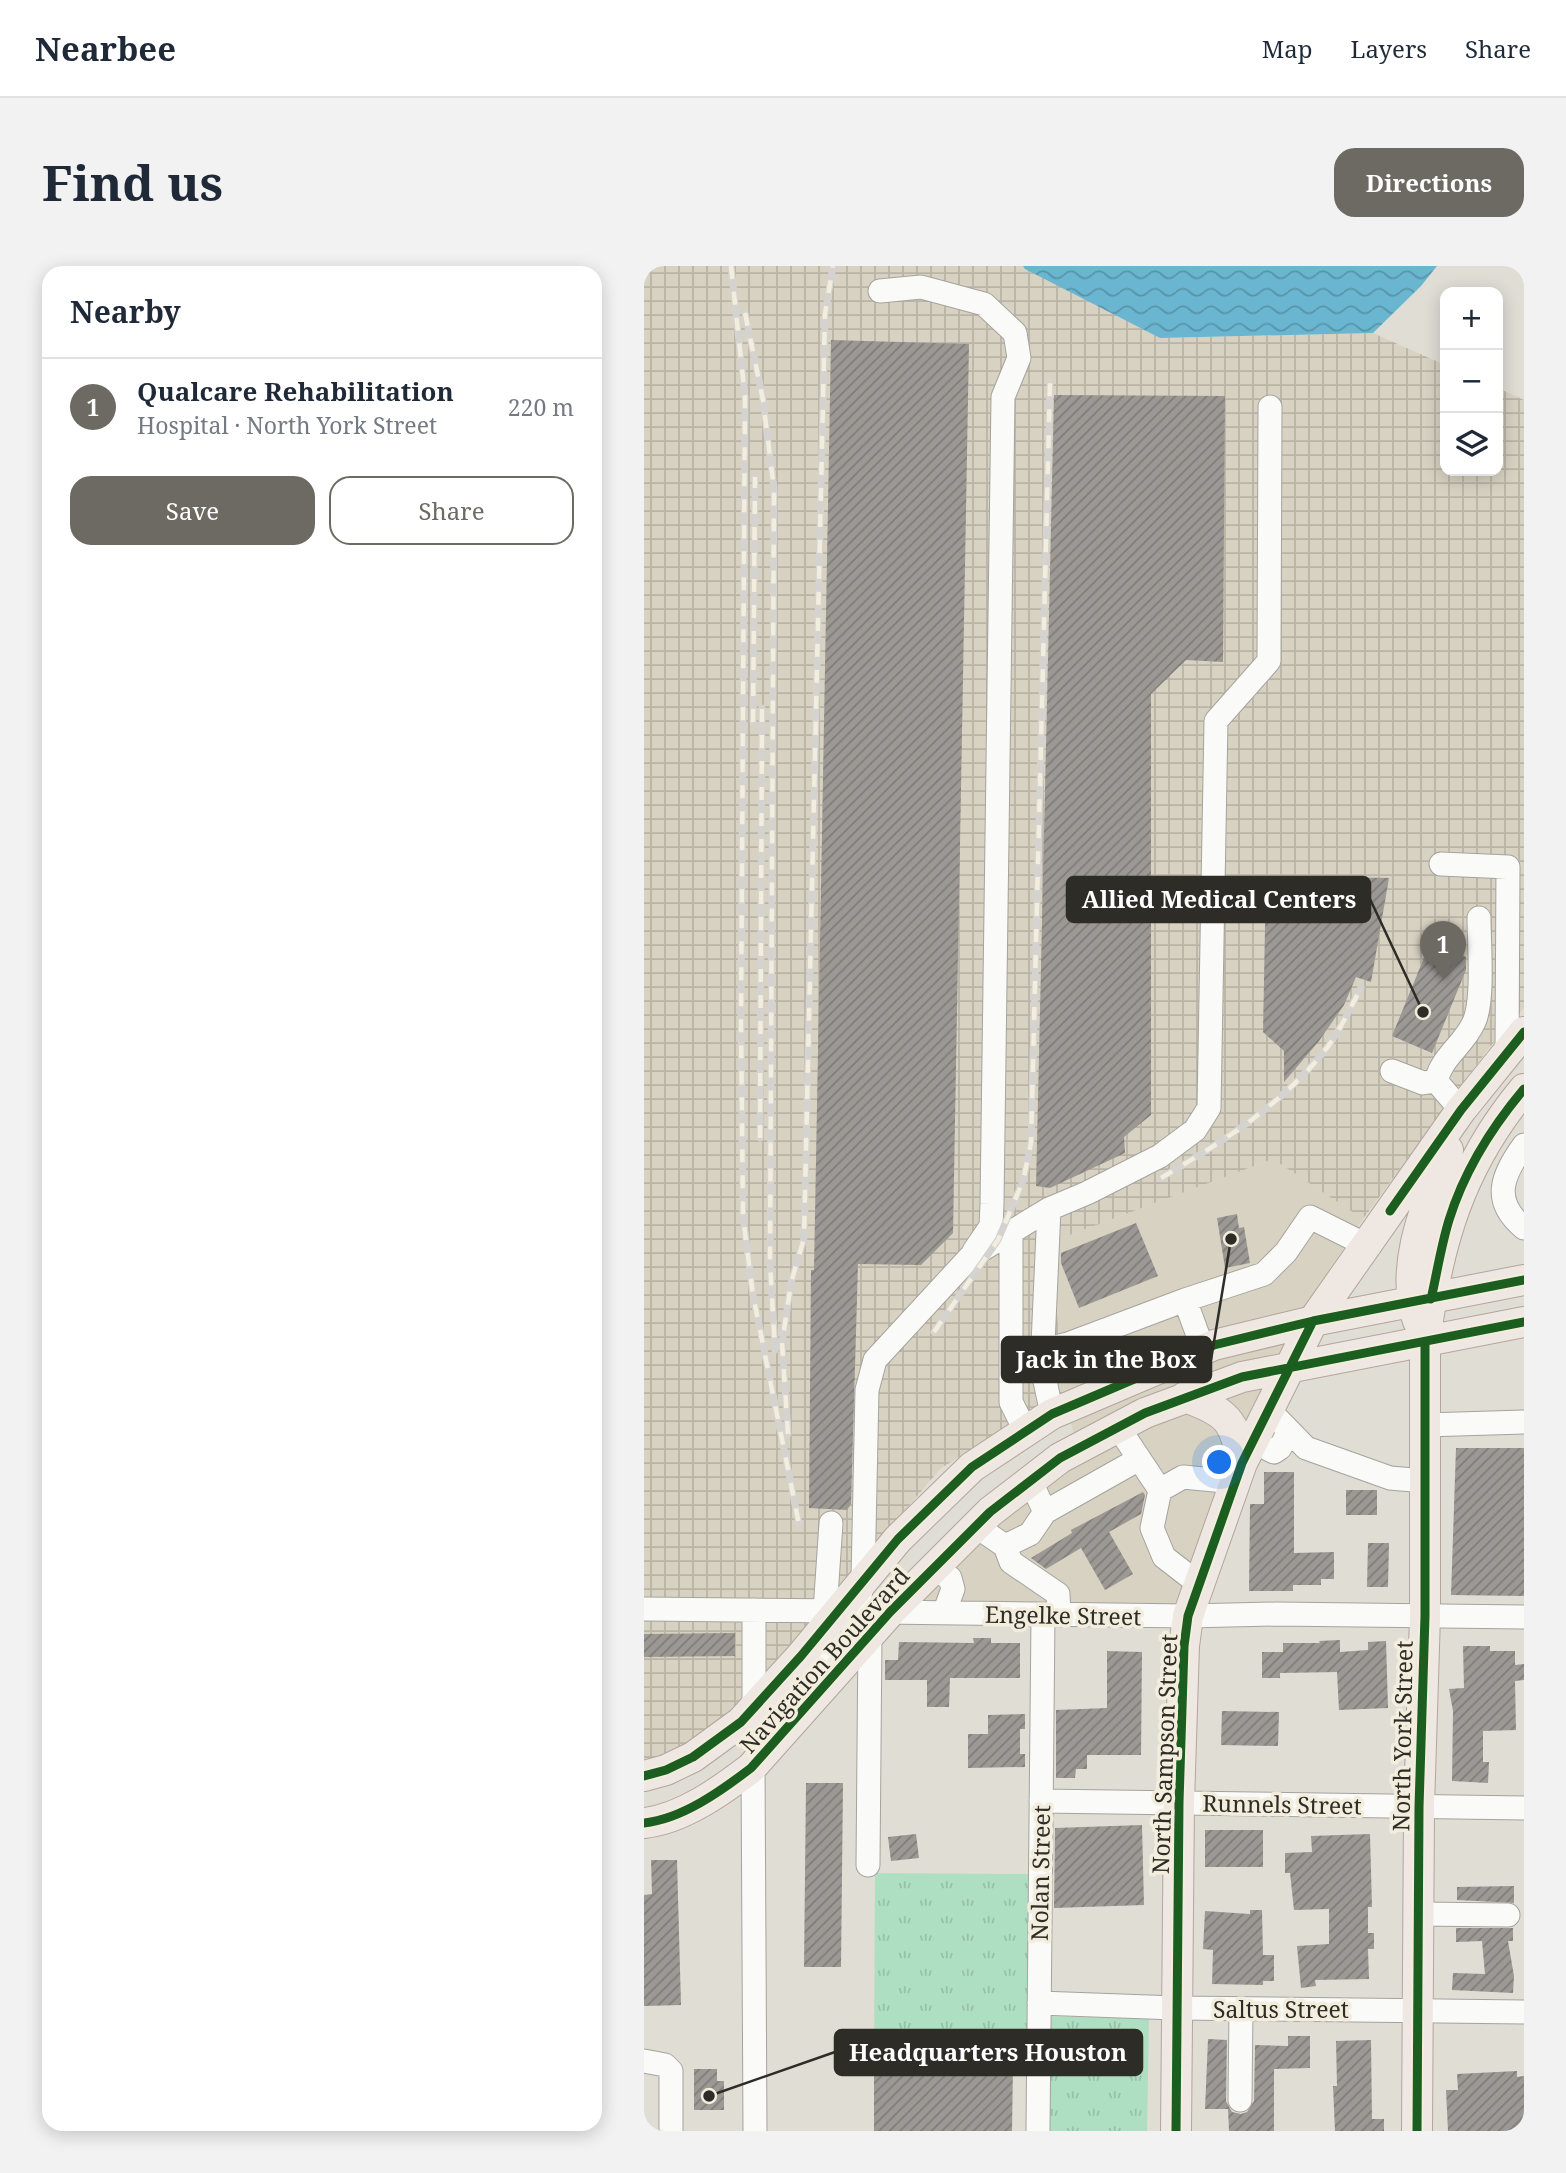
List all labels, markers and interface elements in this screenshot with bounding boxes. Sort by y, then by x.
text: Nearbee [35,26,176,71]
text: Map [1262,32,1313,65]
text: Layers [1351,32,1427,65]
text: Share [1465,32,1531,65]
button: Directions [1334,148,1524,217]
text: Find us [42,149,223,215]
map controls [1440,287,1503,476]
button: + [1440,287,1503,350]
text: Nearby [70,291,181,332]
button: − [1440,350,1503,413]
text: Qualcare Rehabilitation [137,373,454,409]
text: 1 [87,391,100,423]
text: 220 m [508,391,574,423]
text: Hospital · North York Street [137,409,437,441]
button: layers [1440,413,1503,476]
button: Save [70,476,315,545]
button: Share [329,476,574,545]
callout: Allied Medical Centers [1067,877,1370,922]
text: Allied Medical Centers [1082,882,1356,915]
pin: 1 [1420,921,1466,979]
callout: Jack in the Box [1002,1337,1211,1382]
text: Jack in the Box [1015,1342,1197,1375]
your location [1202,1445,1236,1479]
street label: Navigation Boulevard [732,1560,916,1760]
street label: Engelke Street [985,1598,1141,1632]
street label: North Sampson Street [1144,1633,1184,1875]
street label: North York Street [1384,1640,1420,1832]
street label: Runnels Street [1202,1787,1362,1821]
street label: Nolan Street [1023,1805,1057,1941]
street label: Saltus Street [1213,1993,1349,2025]
callout: Headquarters Houston [835,2030,1142,2075]
text: Headquarters Houston [849,2035,1127,2068]

